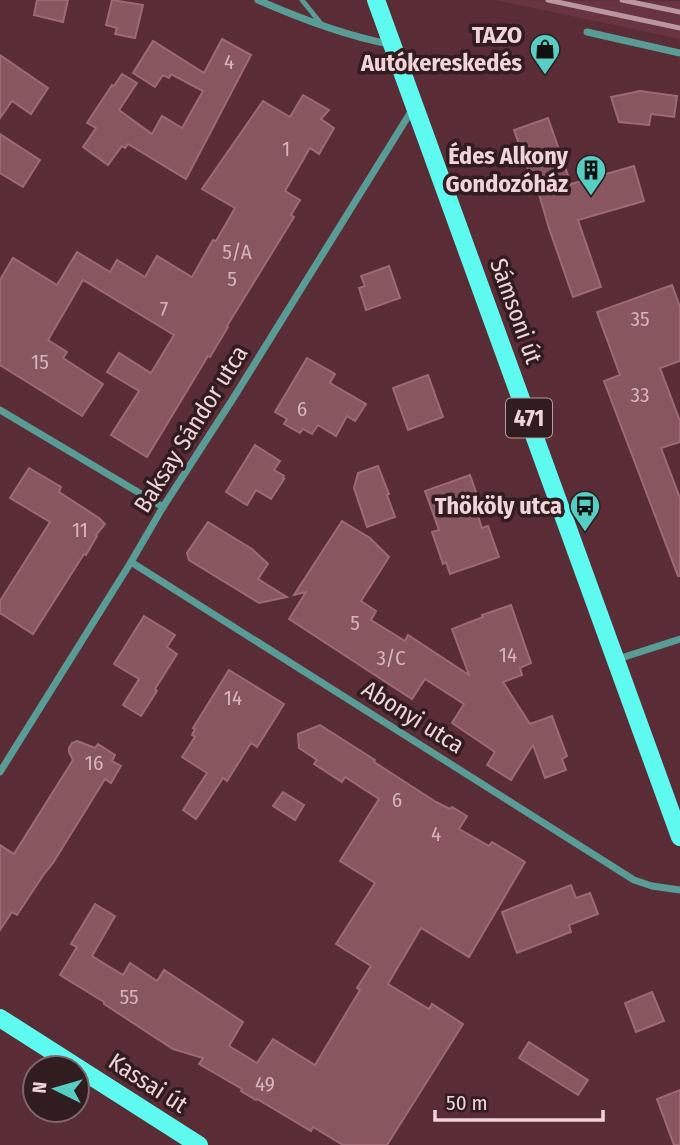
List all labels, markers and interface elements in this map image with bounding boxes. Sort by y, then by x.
place label: TAZO Autókereskedés [360,21,522,77]
shop icon: TAZO Autókereskedés [528,32,562,76]
house number: 4 [224,49,234,75]
house number: 1 [282,136,290,162]
place label: Édes Alkony Gondozóház [446,141,569,198]
building icon: Édes Alkony Gondozóház [574,153,608,197]
house number: 5/A [222,239,252,265]
street label: Sámsoni út [484,255,548,367]
house number: 5 [227,266,237,292]
house number: 7 [160,296,168,322]
house number: 35 [630,306,650,332]
street label: Baksay Sándor utca [128,340,254,518]
house number: 15 [31,349,49,375]
house number: 33 [631,382,649,408]
house number: 6 [297,396,307,422]
road number: 471 [506,398,552,438]
bus stop icon: Thököly utca [568,489,602,533]
place label: Thököly utca [435,492,562,520]
house number: 11 [72,517,88,543]
house number: 5 [350,610,360,636]
house number: 14 [499,642,517,668]
house number: 3/C [376,645,406,671]
street label: Abonyi utca [357,675,469,759]
house number: 14 [224,685,242,711]
house number: 16 [85,750,103,776]
house number: 6 [392,787,402,813]
house number: 4 [431,821,441,847]
house number: 55 [119,984,139,1010]
street label: Kassai út [103,1047,193,1119]
north arrow [21,1054,91,1124]
house number: 49 [255,1071,275,1097]
scale bar [435,1078,603,1122]
text: N [28,1081,52,1094]
text: 50 m [446,1090,488,1116]

